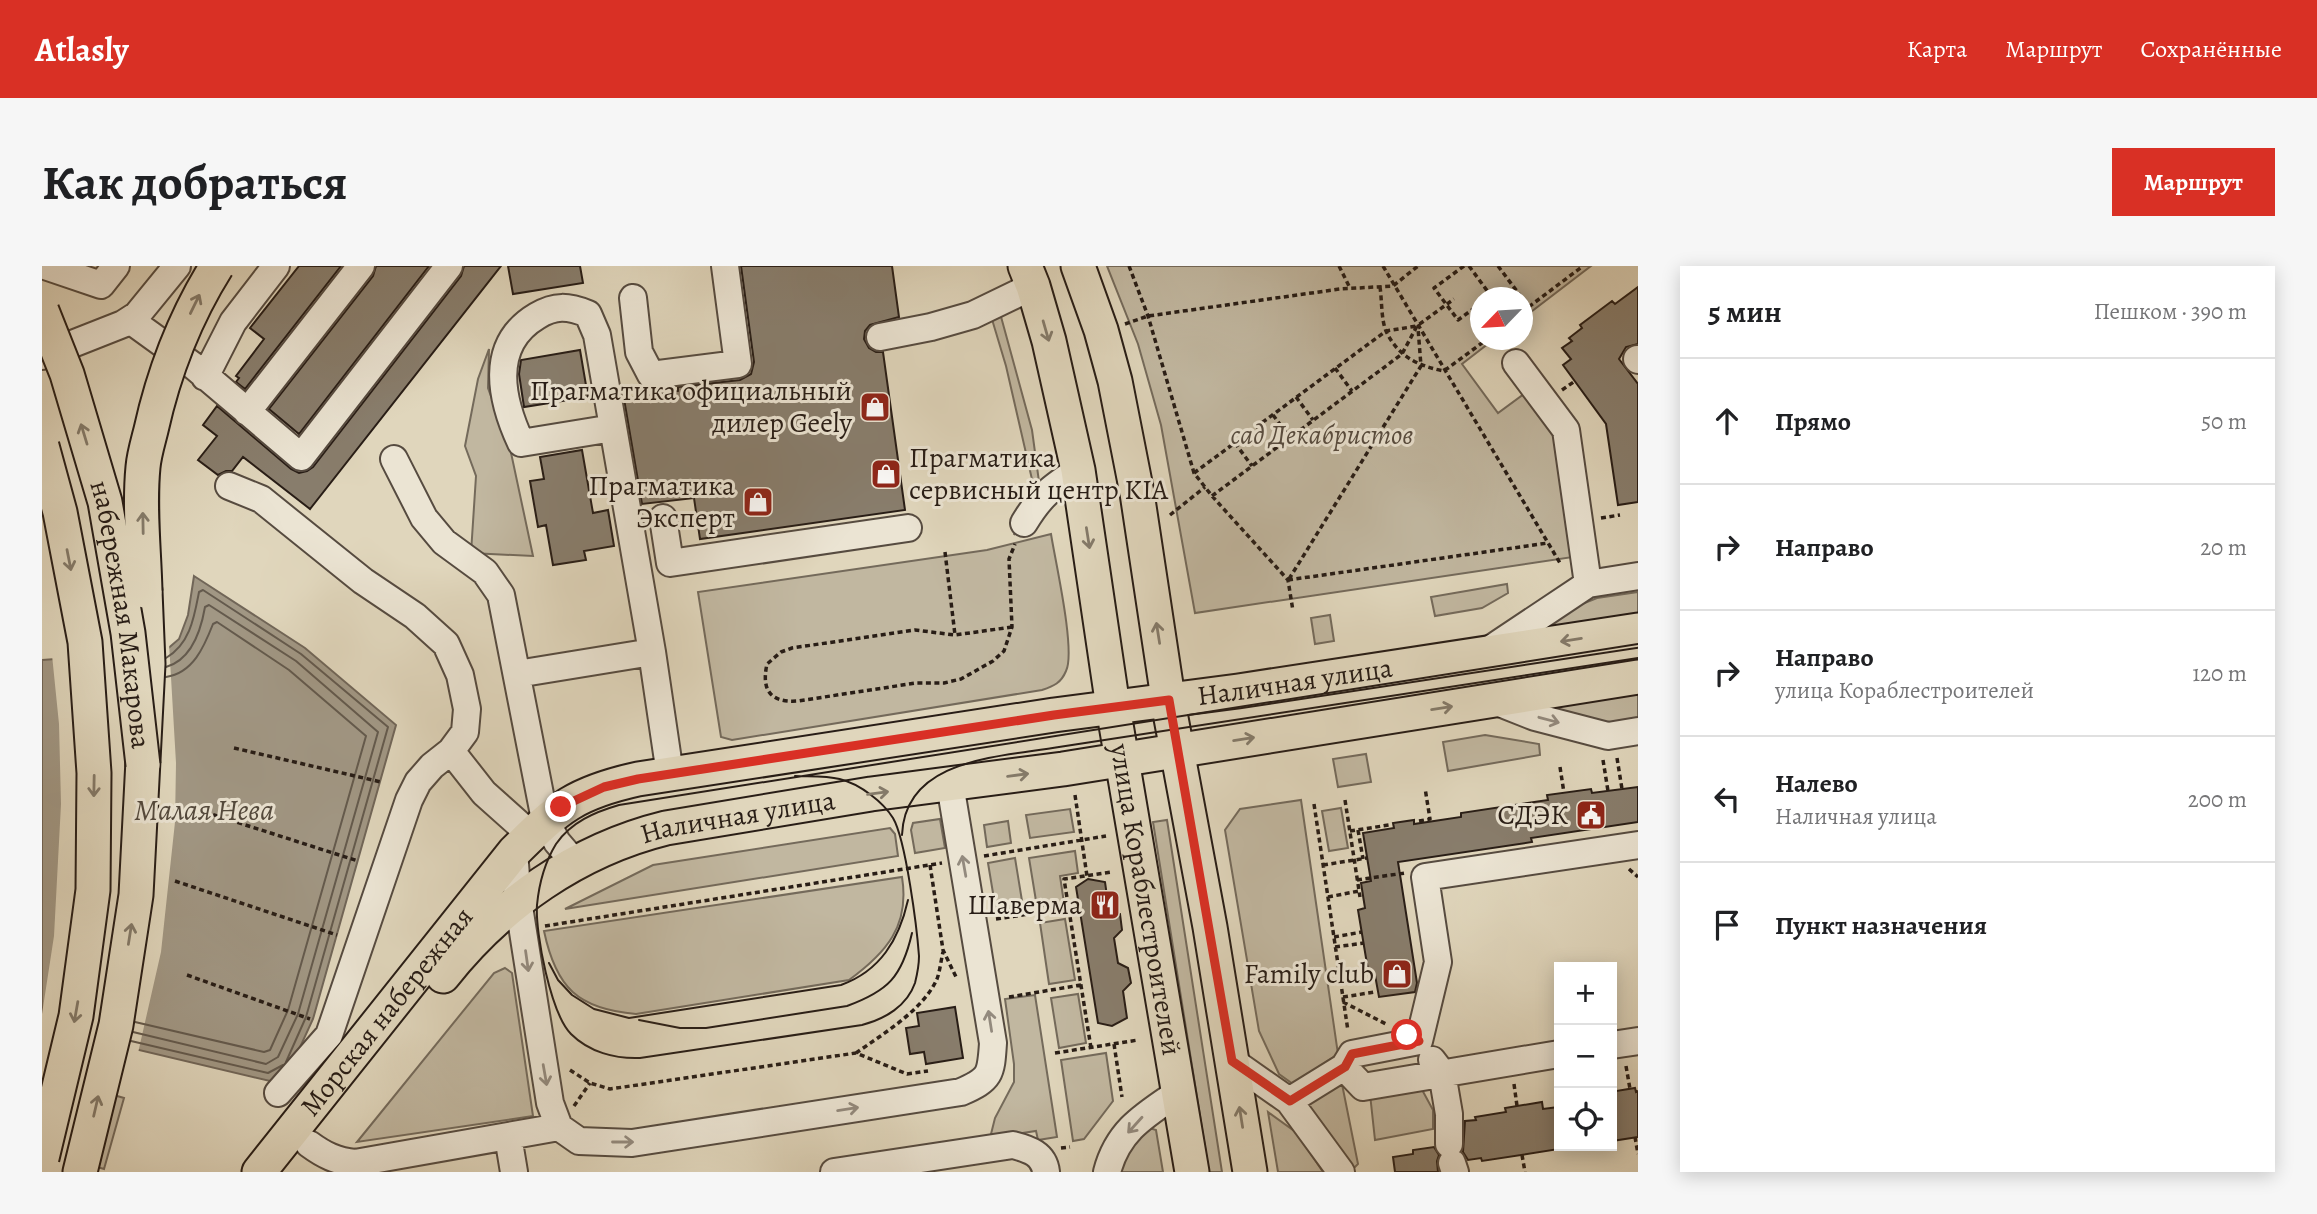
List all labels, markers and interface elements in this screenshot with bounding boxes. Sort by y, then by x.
text: Atlasly [35,27,129,72]
text: Карта [1907,33,1967,65]
text: Маршрут [2005,33,2103,65]
text: Сохранённые [2141,33,2282,65]
button: Маршрут [2112,148,2275,216]
text: Как добраться [42,149,348,216]
north arrow [1470,287,1533,350]
text: 5 мин [1708,292,1782,332]
one-way arrow [188,294,202,315]
text: Пешком · 390 m [2094,296,2247,327]
one-way arrow [1040,320,1053,342]
place label: Прагматика официальный дилер Geely [530,372,853,442]
shop icon: Прагматика официальный дилер Geely [858,390,892,424]
icon: ahead [1708,402,1746,440]
text: Прямо [1775,404,1851,439]
text: 50 m [2201,406,2247,437]
park label: сад Декабристов [1231,416,1414,454]
one-way arrow [77,423,90,445]
place label: Прагматика сервисный центр KIA [909,439,1169,509]
shop icon: Прагматика сервисный центр KIA [869,457,903,491]
place label: Прагматика Эксперт [588,467,735,537]
street label: набережная Макарова [81,475,160,751]
shop icon: Прагматика Эксперт [741,485,775,519]
one-way arrow [136,512,150,535]
one-way arrow [1082,526,1095,549]
icon: right [1708,528,1746,566]
text: Направо [1775,530,1874,565]
text: 20 m [2200,532,2247,563]
one-way arrow [63,548,77,571]
one-way arrow [1151,622,1164,645]
one-way arrow [1560,634,1582,647]
text: Направо [1775,640,1874,675]
street label: Наличная улица [1195,649,1395,715]
icon: right [1708,654,1746,692]
text: 120 m [2192,658,2247,689]
text: улица Кораблестроителей [1775,675,2034,706]
one-way arrow [1430,701,1453,714]
one-way arrow [1537,714,1560,727]
one-way arrow [1233,732,1255,745]
street label: улица Кораблестроителей [1100,740,1191,1058]
text: Налево [1775,766,1858,801]
one-way arrow [1006,769,1029,782]
one-way arrow [87,774,101,797]
icon: left [1708,780,1746,818]
street label: Наличная улица [636,781,838,853]
text: 200 m [2188,784,2247,815]
one-way arrow [867,787,889,800]
water label: Малая Нева [134,790,274,830]
route end [545,791,576,822]
place label: СДЭК [1497,796,1568,834]
public building icon: СДЭК [1574,798,1608,832]
text: Наличная улица [1775,801,1937,832]
one-way arrow [957,855,970,878]
place label: Шаверма [967,886,1082,924]
restaurant icon: Шаверма [1088,888,1122,922]
street label: Морская набережная [292,899,482,1124]
icon: arrive [1708,906,1746,944]
text: Пункт назначения [1775,908,1987,943]
one-way arrow [124,923,137,946]
one-way arrow [521,949,534,972]
place label: Family club [1244,955,1374,993]
shop icon: Family club [1380,957,1414,991]
map controls [1554,962,1617,1151]
button: + [1554,962,1617,1025]
one-way arrow [68,1000,82,1023]
one-way arrow [983,1010,996,1033]
route start [1391,1019,1422,1050]
button: − [1554,1025,1617,1088]
one-way arrow [539,1063,552,1086]
button: locate [1554,1088,1617,1151]
one-way arrow [90,1095,104,1118]
one-way arrow [836,1103,859,1116]
one-way arrow [1234,1106,1247,1129]
one-way arrow [1127,1116,1143,1134]
one-way arrow [611,1135,634,1149]

